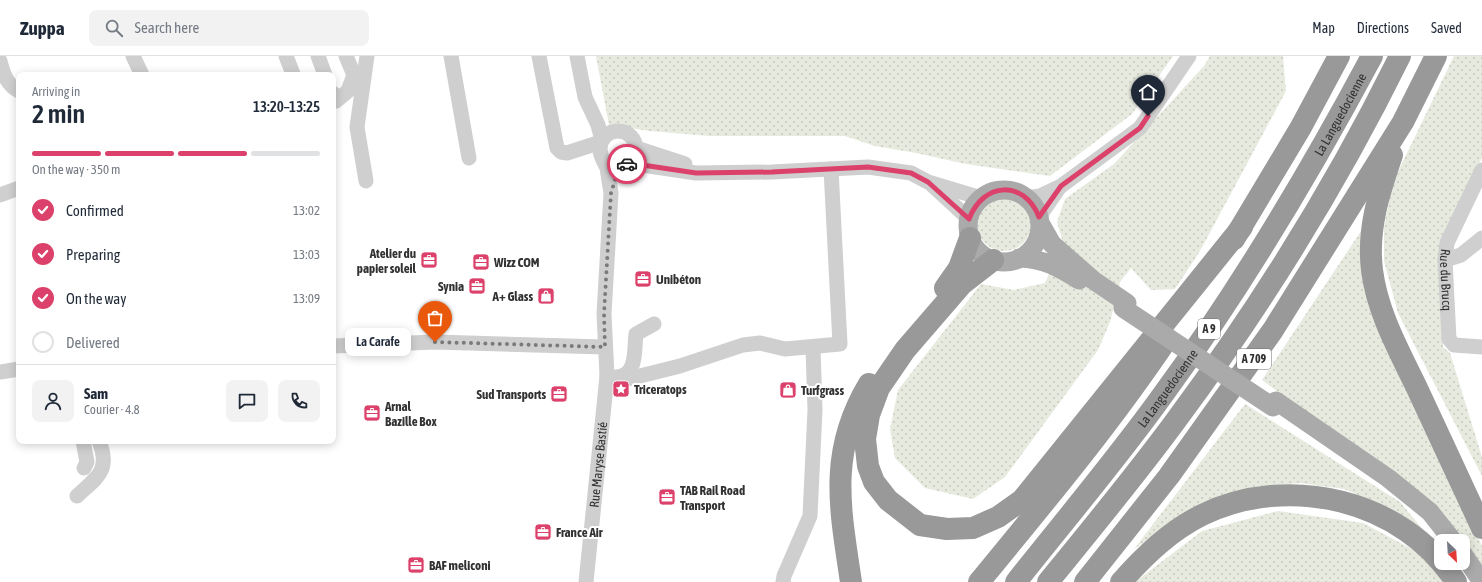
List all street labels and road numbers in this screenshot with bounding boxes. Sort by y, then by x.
street label: La Languedocienne [1311,70,1369,158]
street label: Rue du Brucq [1437,248,1455,311]
road number: A 9 [1198,319,1220,339]
street label: La Languedocienne [1134,346,1201,430]
road number: A 709 [1237,349,1271,369]
street label: Rue Maryse Bastié [586,421,610,508]

